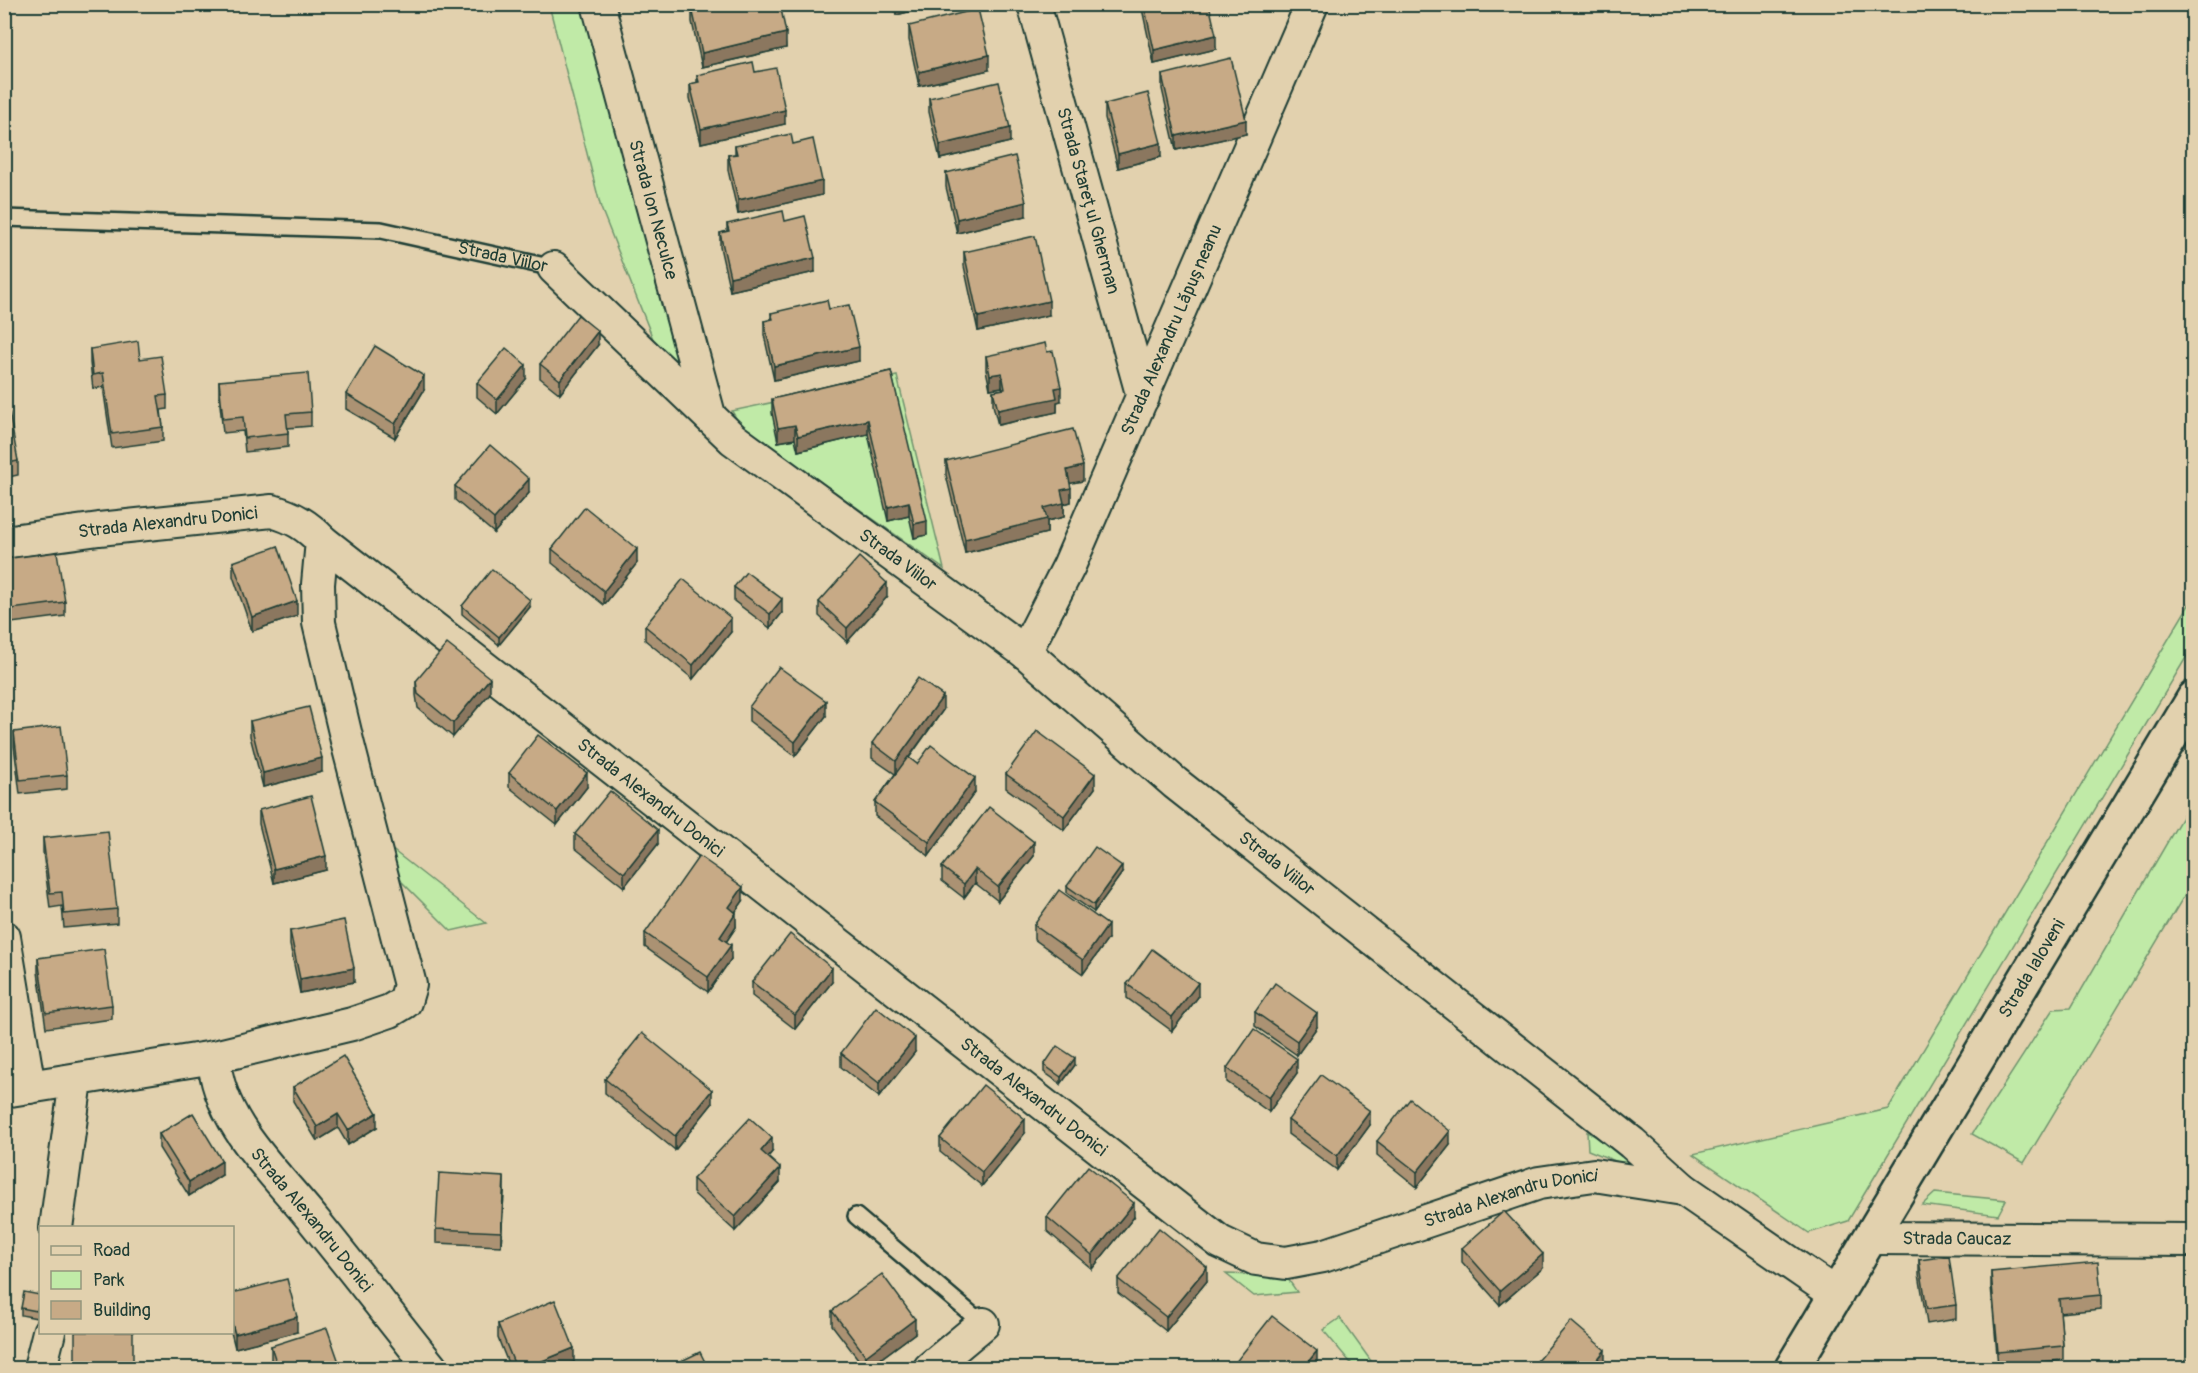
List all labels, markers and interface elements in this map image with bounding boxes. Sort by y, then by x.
street label: Strada Starețul Gherman [1051,105,1125,297]
street label: Strada Ion Neculce [623,137,683,282]
street label: Strada Alexandru Lăpușneanu [1116,221,1227,439]
street label: Strada Viilor [456,236,550,278]
street label: Strada Alexandru Donici [77,502,259,544]
street label: Strada Viilor [854,524,942,596]
street label: Strada Alexandru Donici [572,733,729,863]
street label: Strada Viilor [1234,826,1320,901]
street label: Strada Ialoveni [1994,915,2071,1022]
street label: Strada Alexandru Donici [955,1033,1112,1162]
street label: Strada Alexandru Donici [245,1143,378,1297]
street label: Strada Alexandru Donici [1421,1164,1599,1233]
legend [39,1226,234,1334]
street label: Strada Caucaz [1903,1227,2011,1251]
text: Road [93,1239,130,1262]
text: Park [93,1269,125,1292]
text: Building [93,1299,151,1322]

